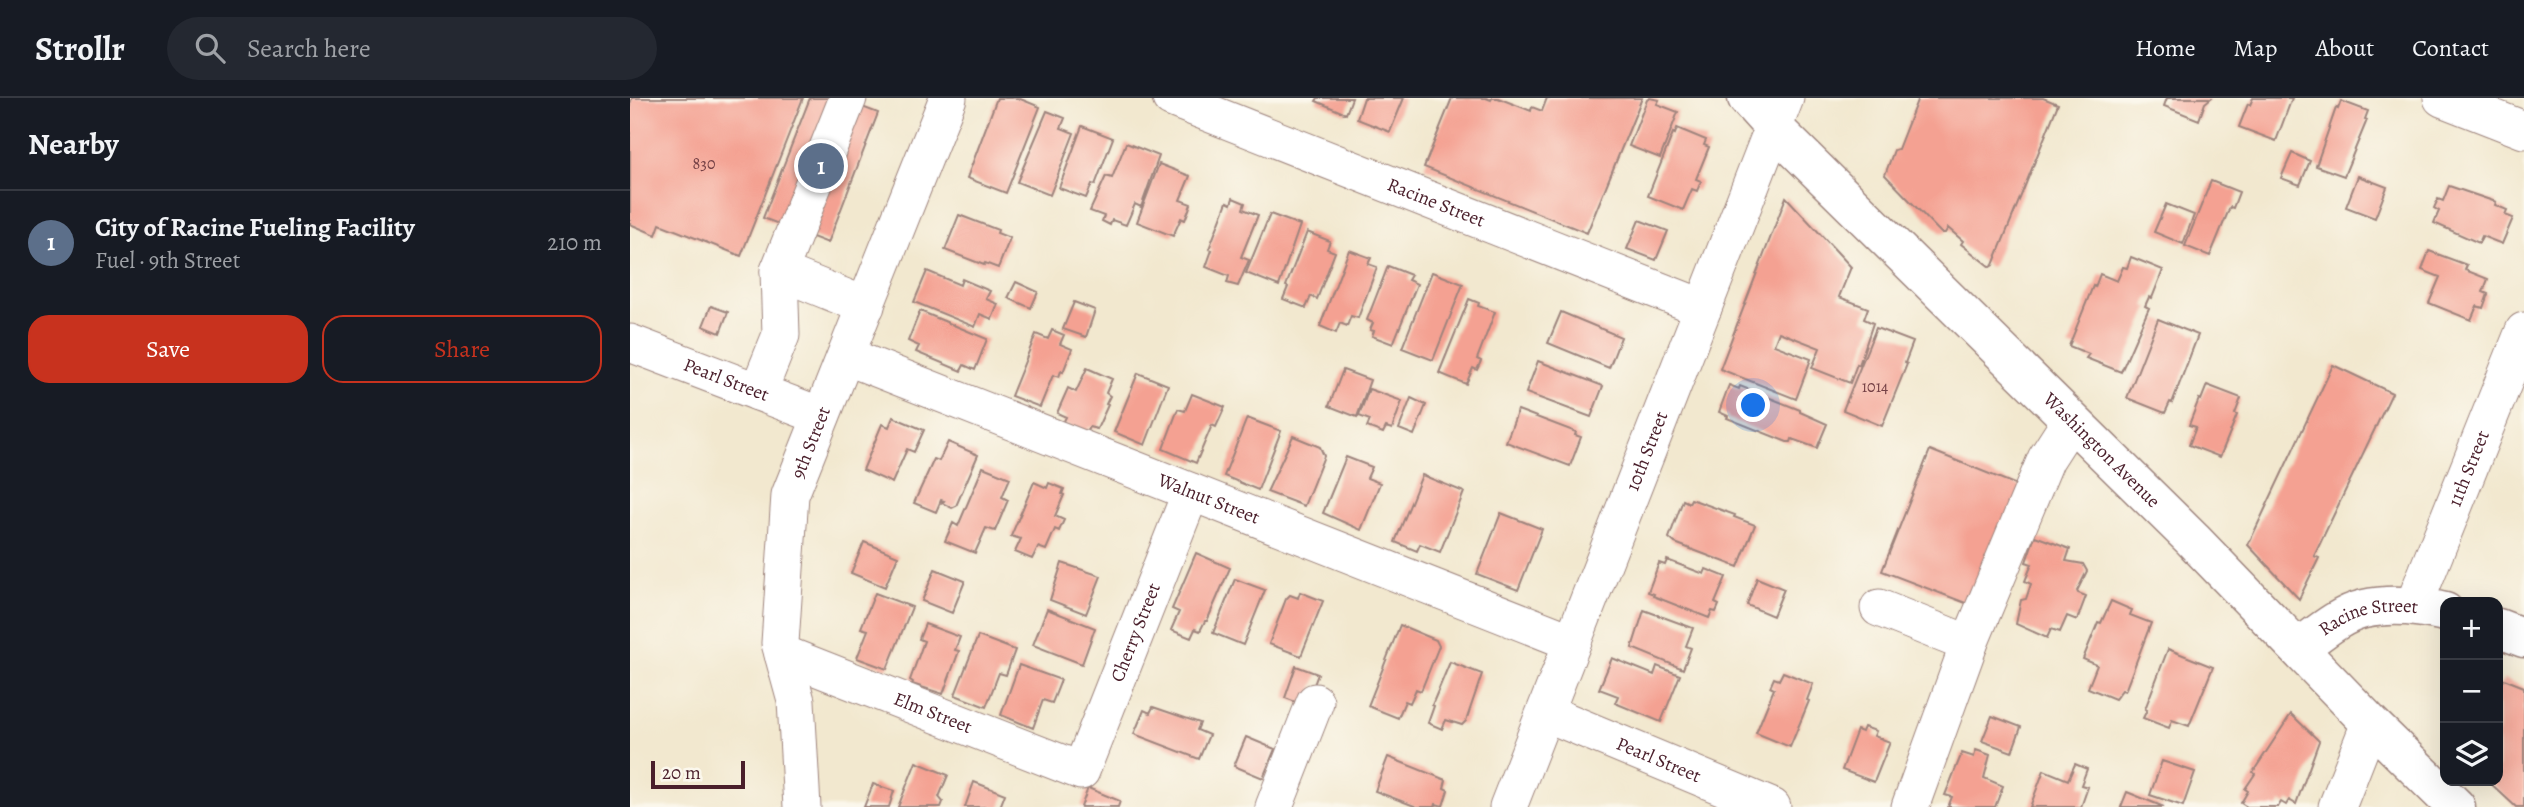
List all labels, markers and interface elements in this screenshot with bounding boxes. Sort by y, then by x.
search box [167,17,657,80]
text: Strollr [35,26,125,71]
icon: search [191,29,229,67]
text: Search here [247,31,371,66]
text: Home [2135,32,2196,64]
text: Map [2234,32,2278,64]
text: About [2316,32,2374,64]
text: Contact [2412,32,2489,64]
text: Nearby [28,124,119,164]
pin: 1 [798,140,844,192]
house number: 830 [693,153,715,175]
street label: Racine Street [1383,172,1489,234]
text: City of Racine Fueling Facility [95,210,415,245]
text: 1 [47,227,55,258]
text: 210 m [547,227,602,258]
text: Fuel · 9th Street [95,245,240,276]
button: Save [28,315,308,383]
button: Share [322,315,602,383]
street label: Pearl Street [680,352,773,408]
house number: 1014 [1862,376,1888,398]
street label: Washington Avenue [2037,386,2166,514]
your location [1736,388,1770,422]
street label: 9th Street [785,403,837,483]
street label: 10th Street [1620,408,1674,495]
street label: 11th Street [2442,427,2496,511]
street label: Walnut Street [1153,467,1264,531]
street label: Cherry Street [1104,579,1167,686]
street label: Racine Street [2313,593,2419,642]
map controls [2440,597,2503,786]
button: + [2440,597,2503,660]
button: − [2440,660,2503,723]
street label: Elm Street [890,686,976,740]
button: layers [2440,723,2503,786]
street label: Pearl Street [1612,731,1705,789]
scale bar [651,758,746,790]
text: 20 m [662,760,701,786]

